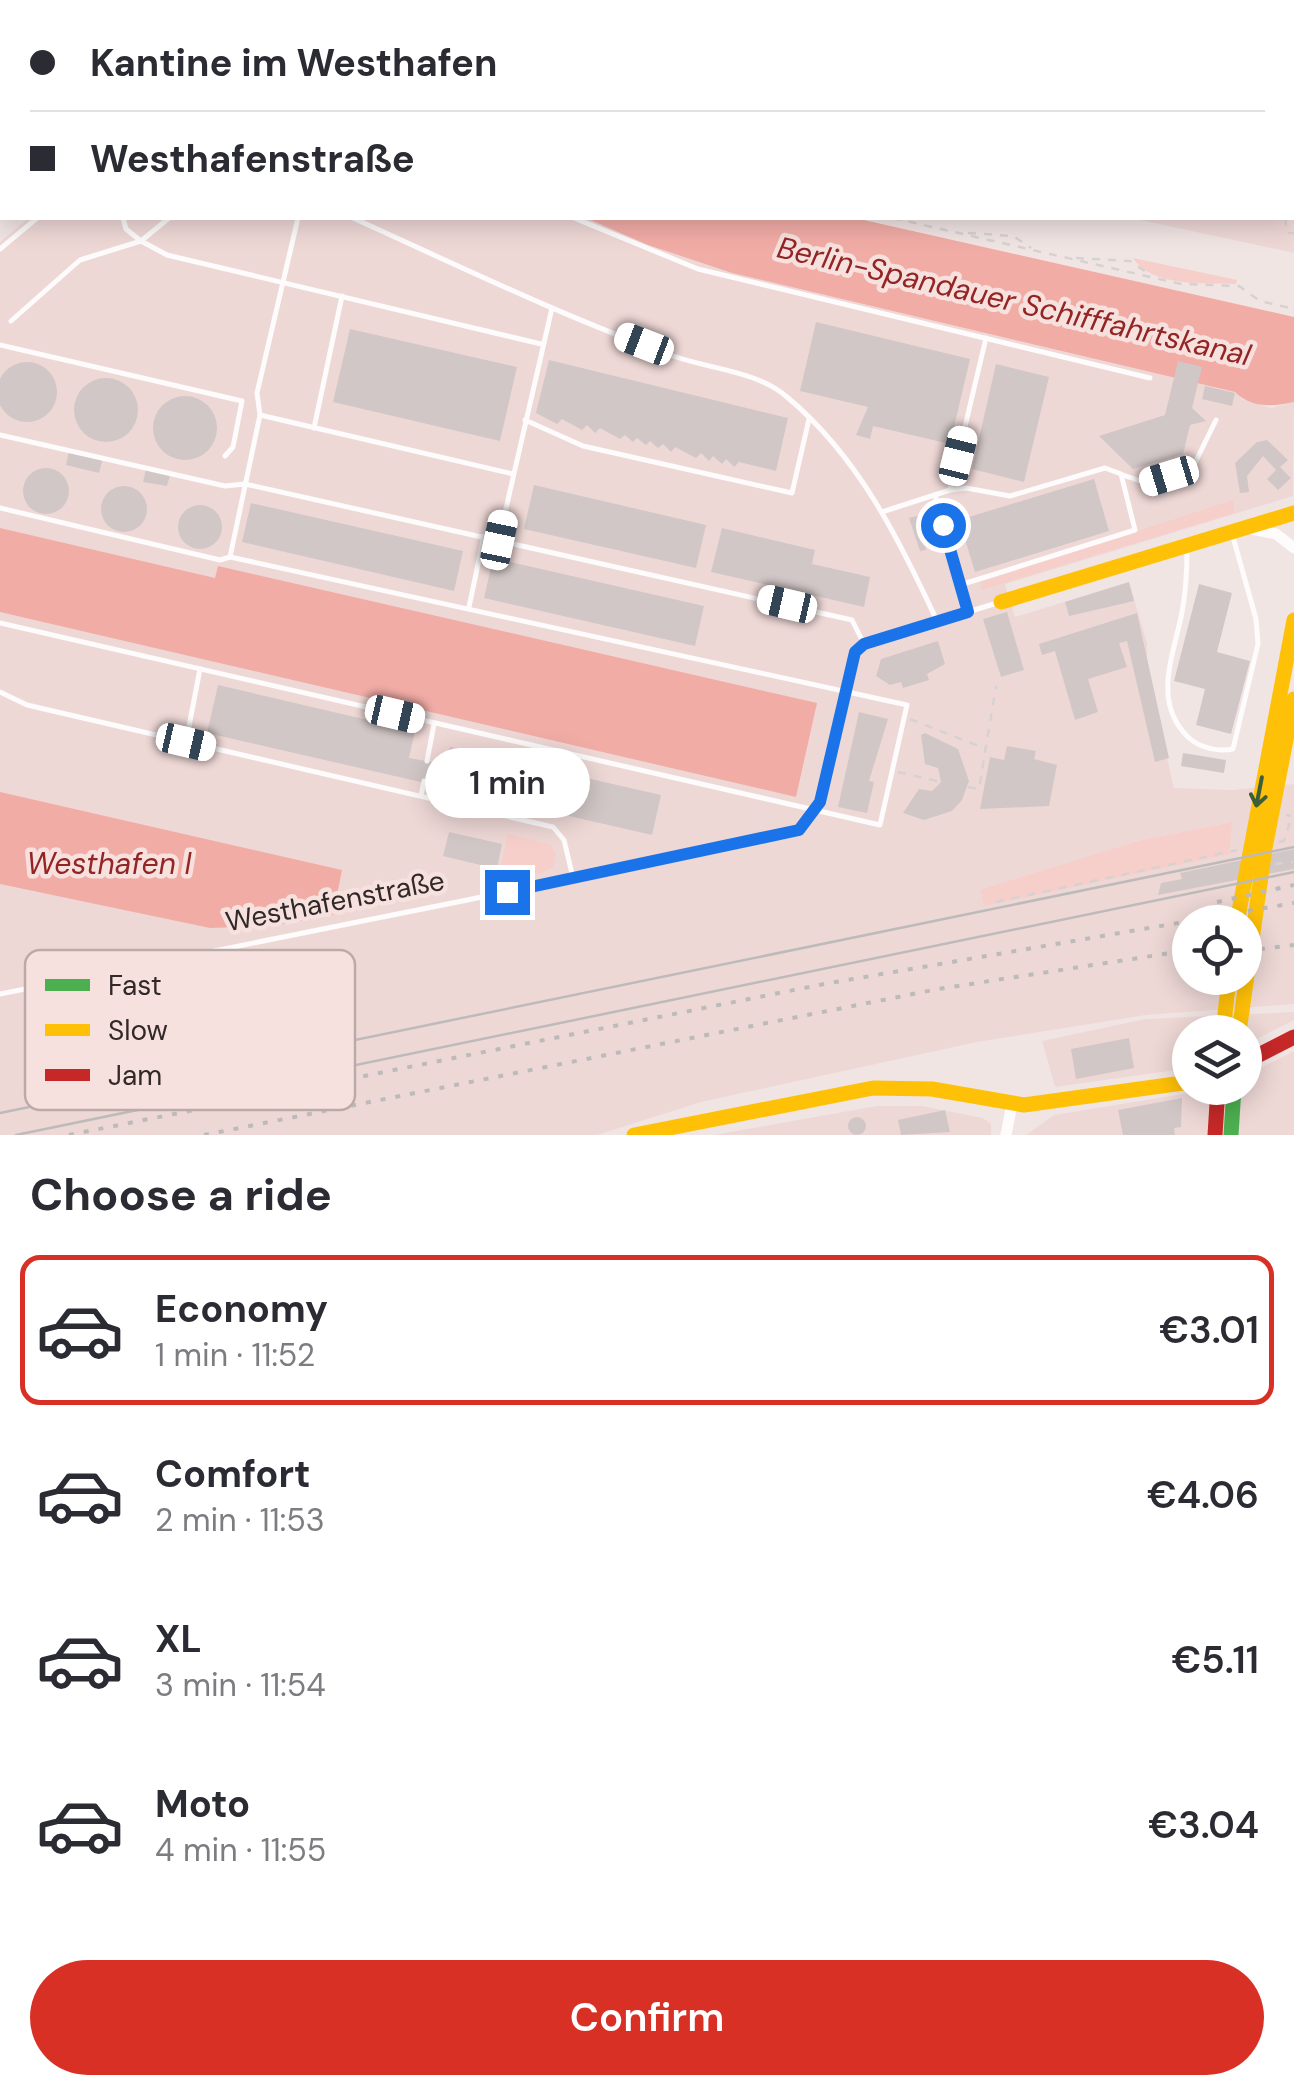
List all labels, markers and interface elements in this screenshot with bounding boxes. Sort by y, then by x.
text: Kantine im Westhafen [90,38,497,88]
text: Westhafenstraße [90,134,415,184]
water label: Berlin-Spandauer Schifffahrtskanal [773,227,1256,375]
car [611,319,677,369]
car [936,423,980,489]
car [1136,453,1202,499]
route start [921,503,966,548]
car [478,508,520,572]
car [754,583,820,625]
car [362,693,428,735]
car [153,721,219,763]
callout: 1 min [424,747,590,817]
text: 1 min [469,762,546,804]
one-way arrow [1249,775,1268,808]
water label: Westhafen I [27,844,192,883]
street label: Westhafenstraße [222,862,448,940]
route end [485,870,530,915]
map controls [1172,905,1262,1105]
button: locate [1172,905,1262,995]
legend [25,950,355,1110]
text: Fast [108,967,162,1004]
text: Slow [108,1012,168,1049]
button: layers [1172,1015,1262,1105]
text: Jam [108,1057,162,1094]
text: Choose a ride [30,1165,332,1224]
text: Economy [155,1284,328,1334]
icon: car [35,1285,125,1375]
text: €3.01 [1159,1305,1259,1355]
text: 1 min · 11:52 [155,1334,315,1376]
text: Comfort [155,1449,311,1499]
icon: car [35,1450,125,1540]
text: €4.06 [1147,1470,1259,1520]
text: 2 min · 11:53 [155,1499,325,1541]
text: XL [155,1614,202,1664]
icon: car [35,1615,125,1705]
text: €5.11 [1171,1635,1259,1685]
text: 3 min · 11:54 [155,1664,326,1706]
text: Moto [155,1779,250,1829]
icon: car [35,1780,125,1870]
text: €3.04 [1148,1800,1259,1850]
text: 4 min · 11:55 [155,1829,326,1871]
button: Confirm [30,1960,1264,2075]

